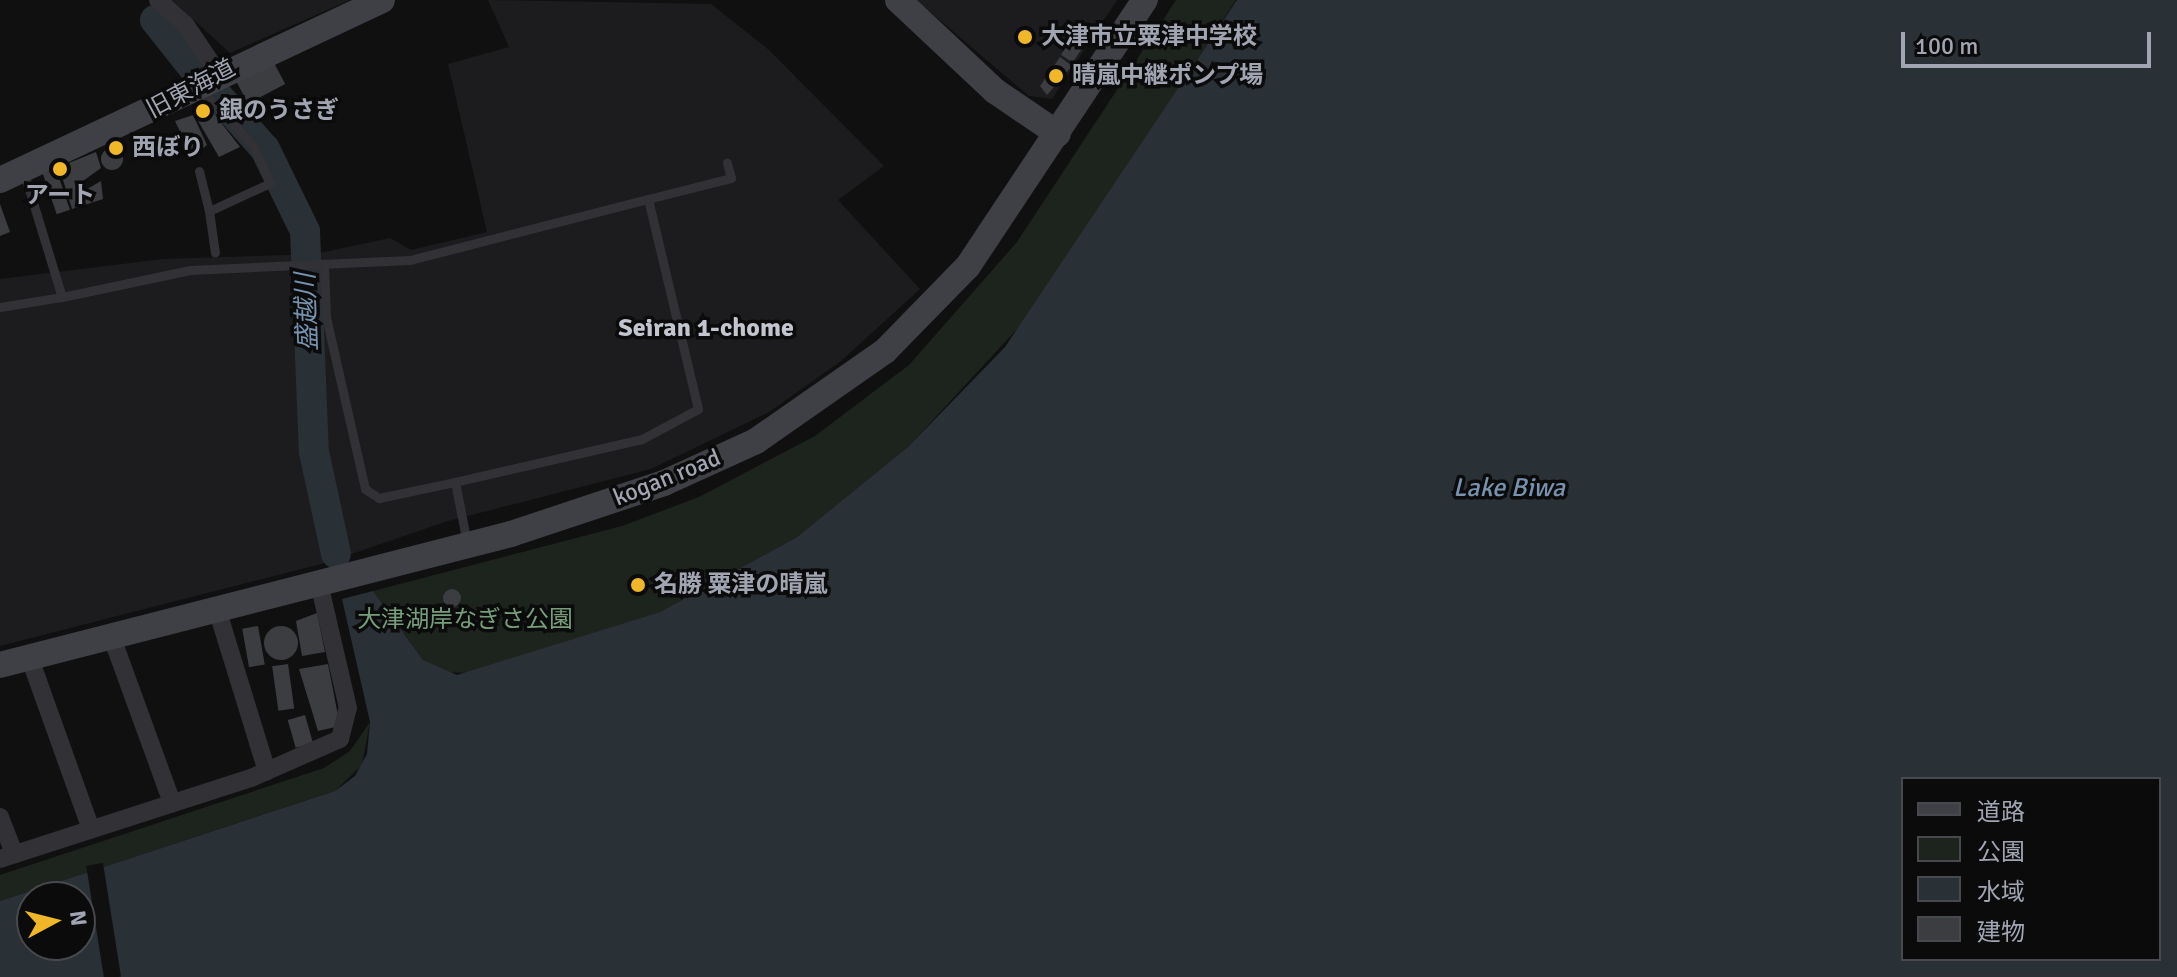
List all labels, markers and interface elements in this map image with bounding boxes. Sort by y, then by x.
scale bar [1905,16,2155,66]
place label: 大津市立粟津中学校 [1041,23,1257,51]
marker: 大津市立粟津中学校 [1016,28,1034,46]
text: 100 m [1915,31,1978,61]
street label: 旧東海道 [142,54,240,124]
place label: 晴嵐中継ポンプ場 [1072,62,1264,90]
marker: 晴嵐中継ポンプ場 [1047,67,1065,85]
place label: 銀のうさぎ [219,97,339,125]
marker: 銀のうさぎ [194,102,212,120]
place label: 西ぼり [132,134,204,162]
marker: 西ぼり [107,139,125,157]
marker: アート [51,160,69,178]
place label: アート [25,182,95,210]
water label: 盛越川 [291,272,325,352]
district label: Seiran 1-chome [618,313,794,345]
street label: kogan road [609,444,725,512]
water label: Lake Biwa [1453,473,1565,505]
place label: 名勝 粟津の晴嵐 [654,571,827,599]
marker: 名勝 粟津の晴嵐 [629,576,647,594]
park label: 大津湖岸なぎさ公園 [357,606,573,634]
legend [1901,777,2161,961]
text: 道路 [1977,797,2025,827]
text: 公園 [1977,837,2025,867]
text: 水域 [1977,877,2025,907]
north arrow [16,881,96,961]
text: N [64,909,93,928]
text: 建物 [1977,917,2025,947]

